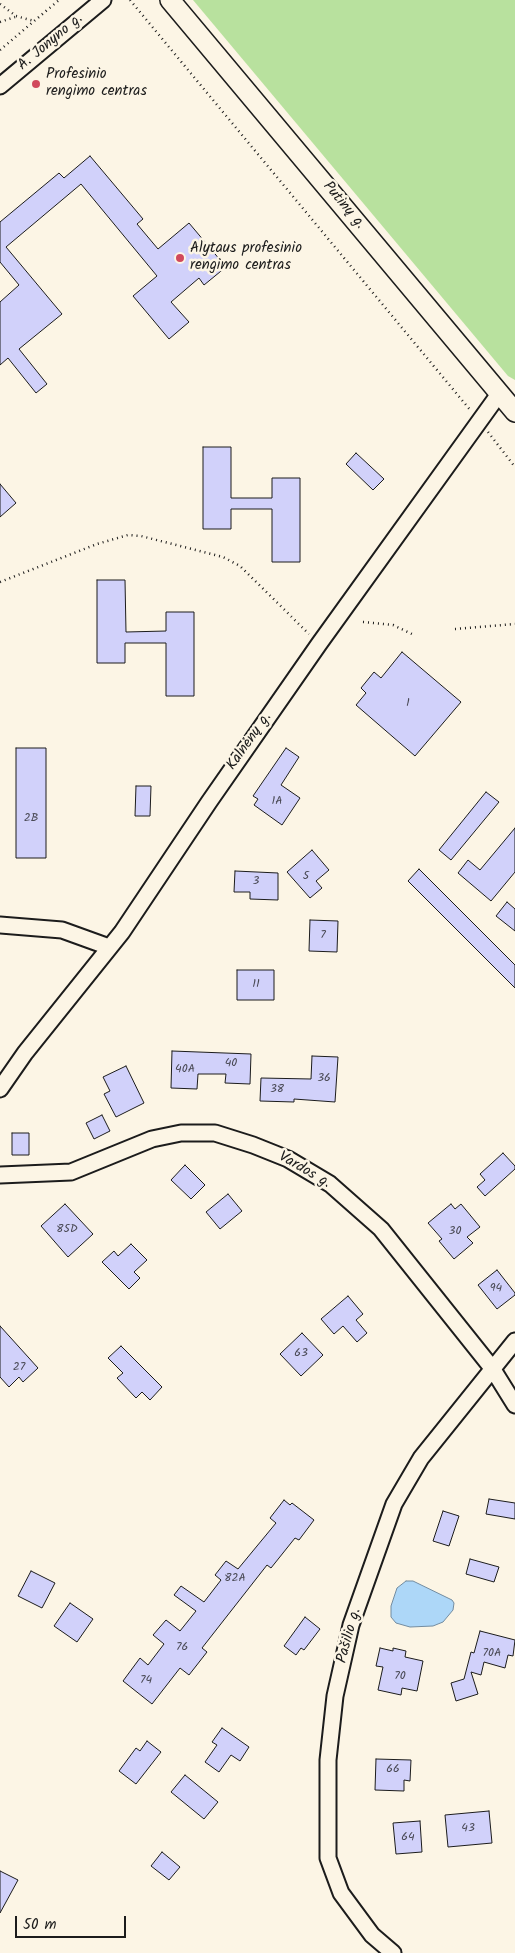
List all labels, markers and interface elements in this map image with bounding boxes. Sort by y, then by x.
street label: A. Jonyno g. [15,11,87,75]
place label: Profesinio rengimo centras [46,66,147,101]
marker: Profesinio rengimo centras [30,78,42,90]
street label: Putinų g. [318,179,368,233]
place label: Alytaus profesinio rengimo centras [190,240,302,275]
marker: Alytaus profesinio rengimo centras [174,252,186,264]
house number: 1 [406,697,410,711]
street label: Kalnėnų g. [224,710,276,774]
house number: 1A [271,795,283,809]
house number: 2B [24,812,38,826]
house number: 5 [303,870,309,884]
house number: 3 [253,875,259,889]
house number: 7 [320,929,326,943]
house number: 11 [252,978,260,992]
house number: 40 [225,1057,237,1071]
house number: 40A [175,1063,195,1077]
house number: 36 [317,1072,331,1086]
house number: 38 [270,1083,284,1097]
street label: Vardos g. [275,1149,333,1193]
house number: 85D [56,1223,78,1237]
house number: 30 [449,1225,461,1239]
house number: 94 [490,1282,502,1296]
house number: 63 [294,1347,308,1361]
house number: 27 [13,1361,25,1375]
house number: 82A [224,1572,246,1586]
street label: Pašilio g. [334,1607,366,1665]
house number: 76 [176,1641,188,1655]
house number: 70A [483,1647,501,1661]
house number: 70 [394,1670,406,1684]
house number: 74 [140,1674,152,1688]
house number: 66 [386,1763,400,1777]
house number: 43 [461,1822,475,1836]
house number: 64 [401,1831,415,1845]
scale bar [18,1906,129,1938]
text: 50 m [23,1913,57,1937]

